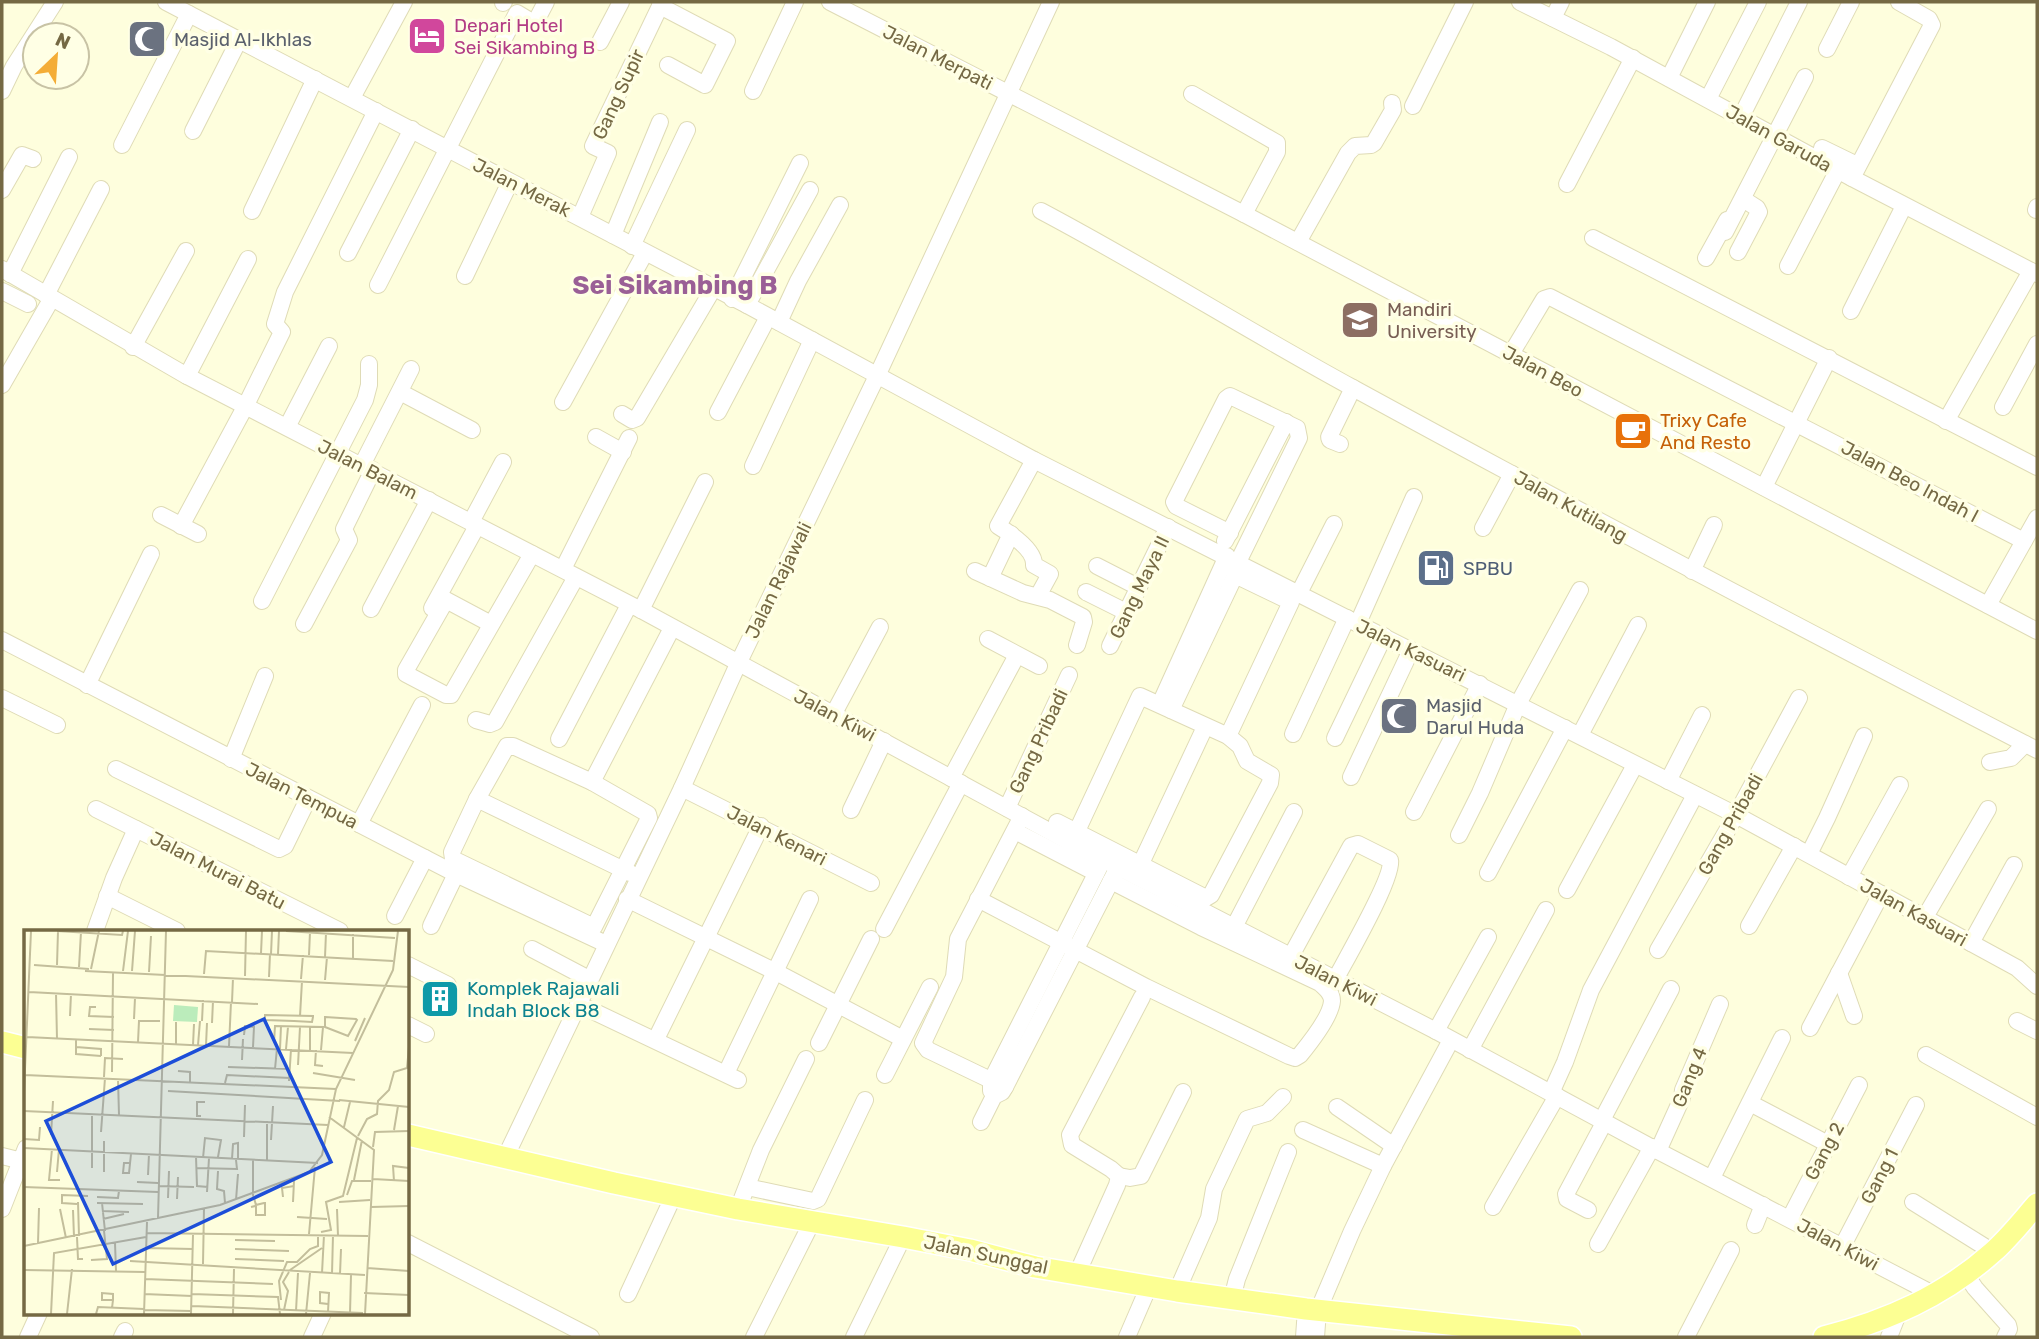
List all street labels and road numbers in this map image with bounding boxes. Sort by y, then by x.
street label: Jalan Merpati [879,20,997,95]
street label: Gang Supir [587,45,650,143]
street label: Jalan Garuda [1722,100,1836,177]
street label: Jalan Merak [469,153,575,222]
street label: Jalan Beo [1499,341,1587,402]
street label: Jalan Balam [314,434,422,504]
street label: Jalan Beo Indah I [1837,435,1983,527]
street label: Jalan Kutilang [1510,466,1632,547]
street label: Jalan Rajawali [740,518,817,642]
street label: Gang Maya II [1105,532,1174,643]
street label: Jalan Kasuari [1352,614,1469,687]
street label: Jalan Kiwi [790,684,880,747]
street label: Gang Pribadi [1004,685,1073,797]
street label: Jalan Tempua [242,757,362,834]
street label: Gang Pribadi [1693,769,1768,879]
street label: Jalan Kenari [723,800,831,870]
street label: Jalan Murai Batu [146,826,289,915]
street label: Jalan Kasuari [1856,874,1971,951]
street label: Jalan Kiwi [1291,950,1381,1011]
street label: Gang 4 [1667,1044,1712,1111]
street label: Gang 2 [1800,1118,1849,1184]
street label: Gang 1 [1856,1145,1903,1208]
street label: Jalan Kiwi [1793,1213,1883,1276]
street label: Jalan Sunggal [922,1230,1050,1279]

